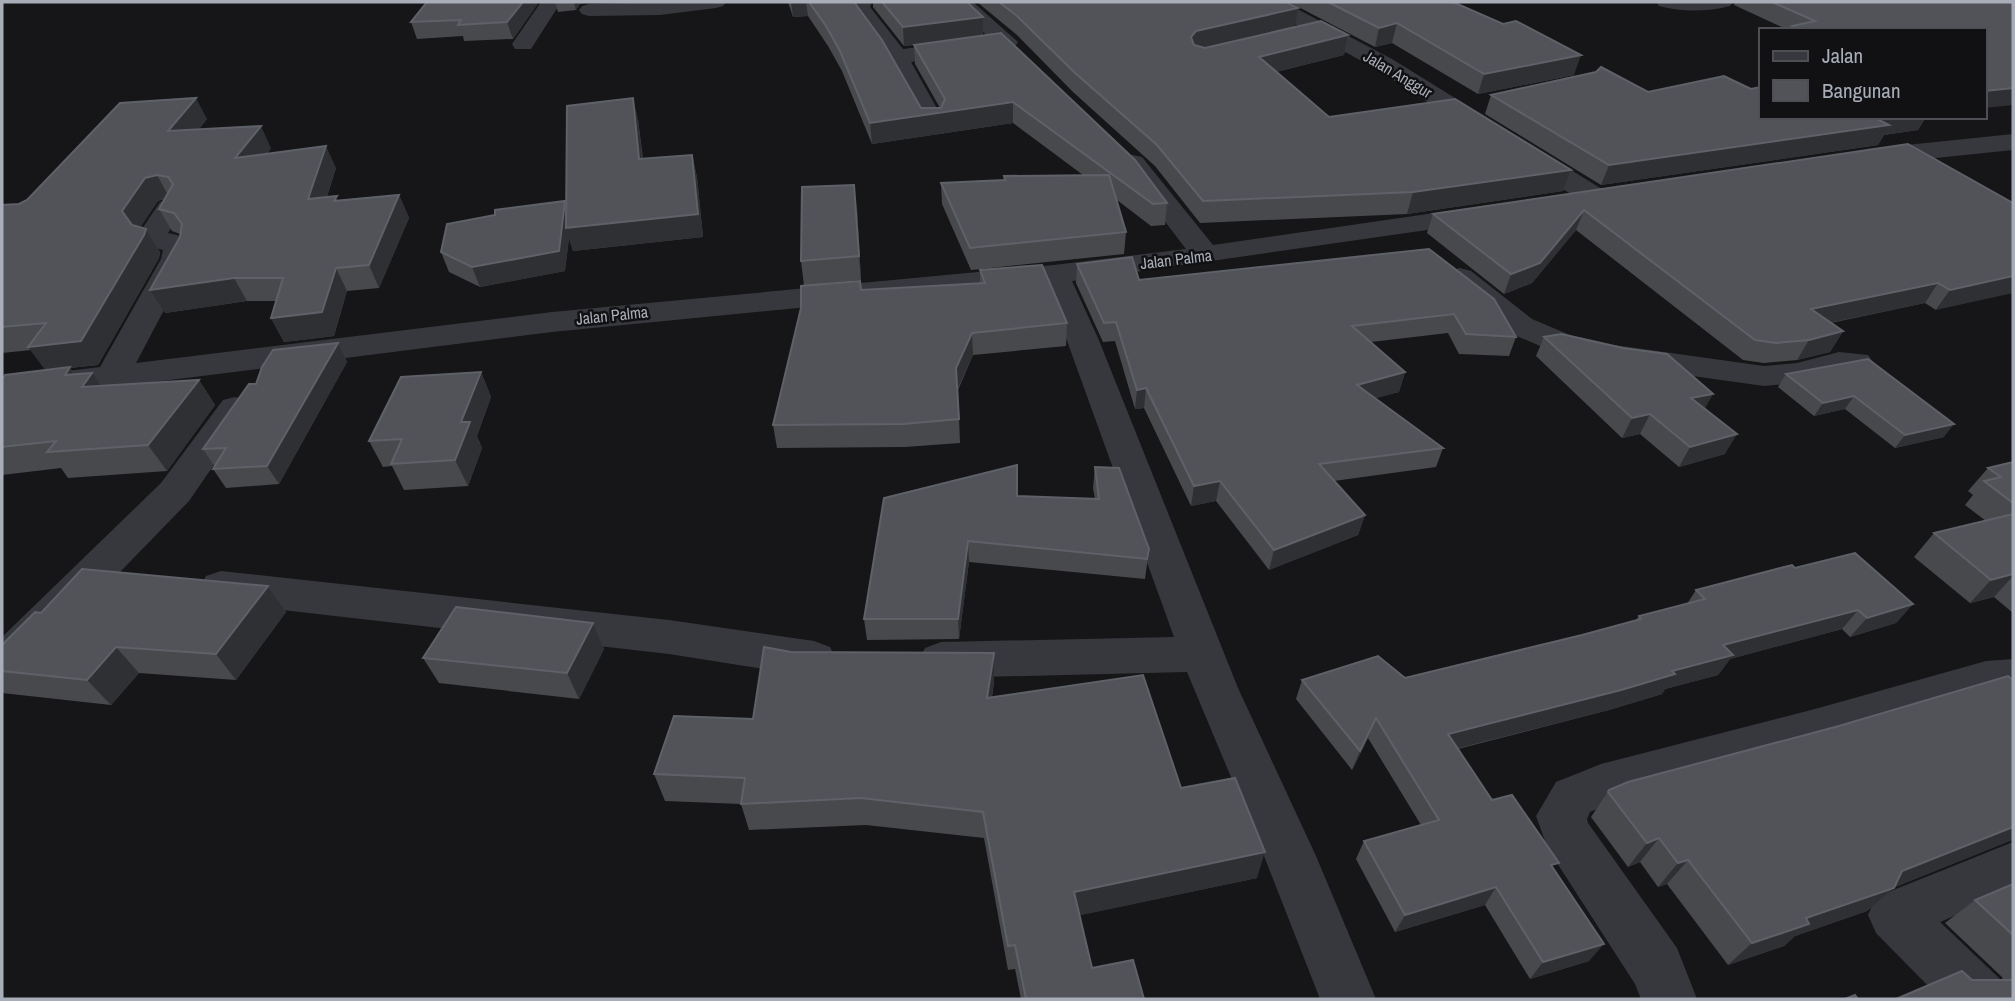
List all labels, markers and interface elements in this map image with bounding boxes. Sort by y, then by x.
legend [1759,28,1987,119]
text: Jalan [1822,41,1863,70]
street label: Jalan Anggur [1360,45,1437,103]
text: Bangunan [1822,76,1901,105]
street label: Jalan Palma [1139,244,1214,274]
street label: Jalan Palma [575,300,650,330]

